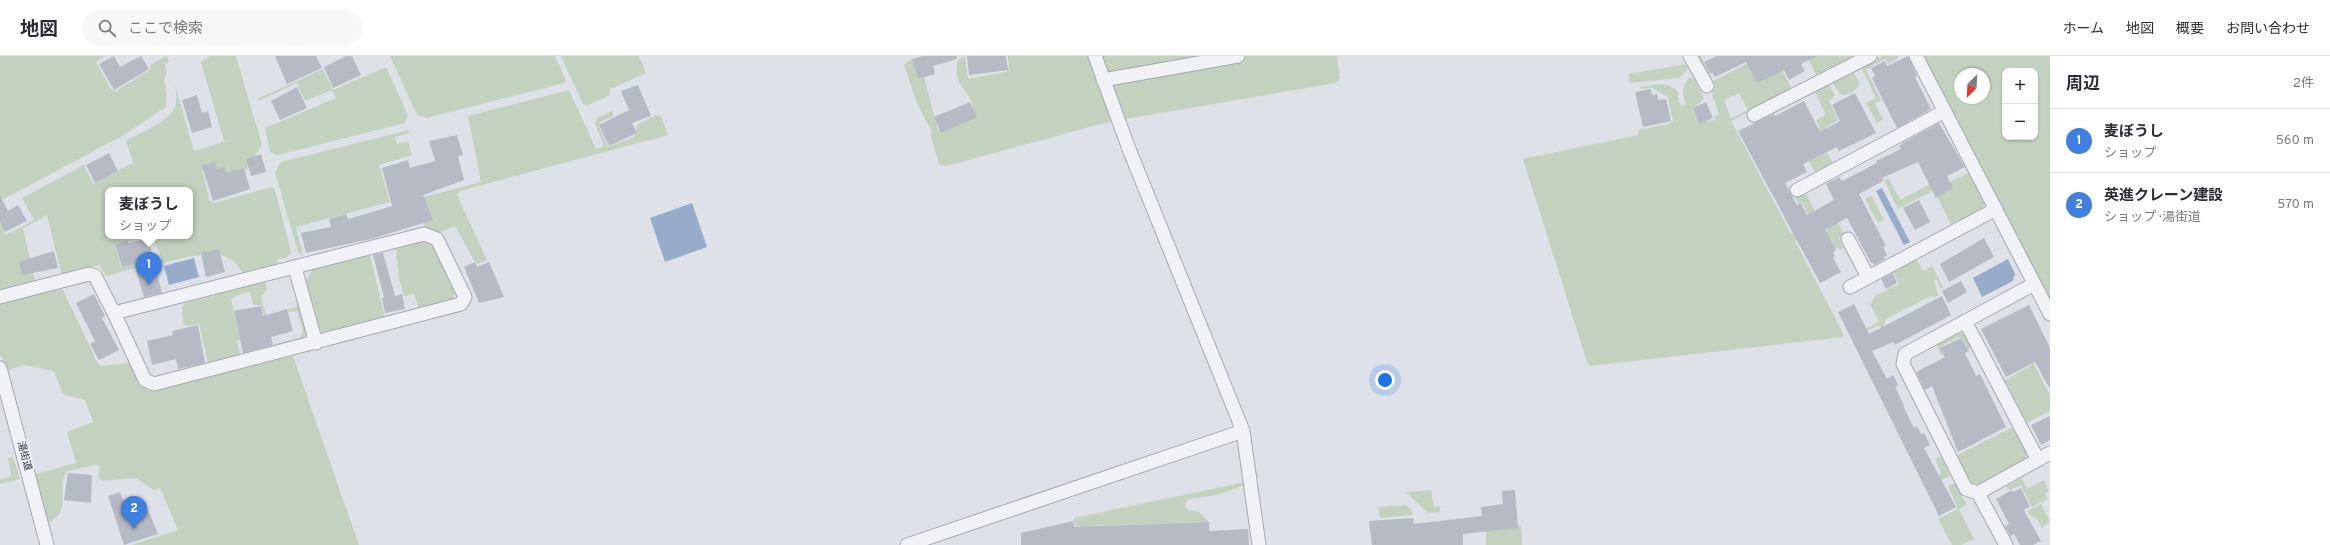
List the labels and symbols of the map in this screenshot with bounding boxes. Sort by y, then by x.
north arrow [1954,68,1990,104]
pin: 1 [136,252,162,285]
your location [1375,370,1395,390]
street label: 湯街道 [14,440,34,472]
pin: 2 [121,496,147,529]

